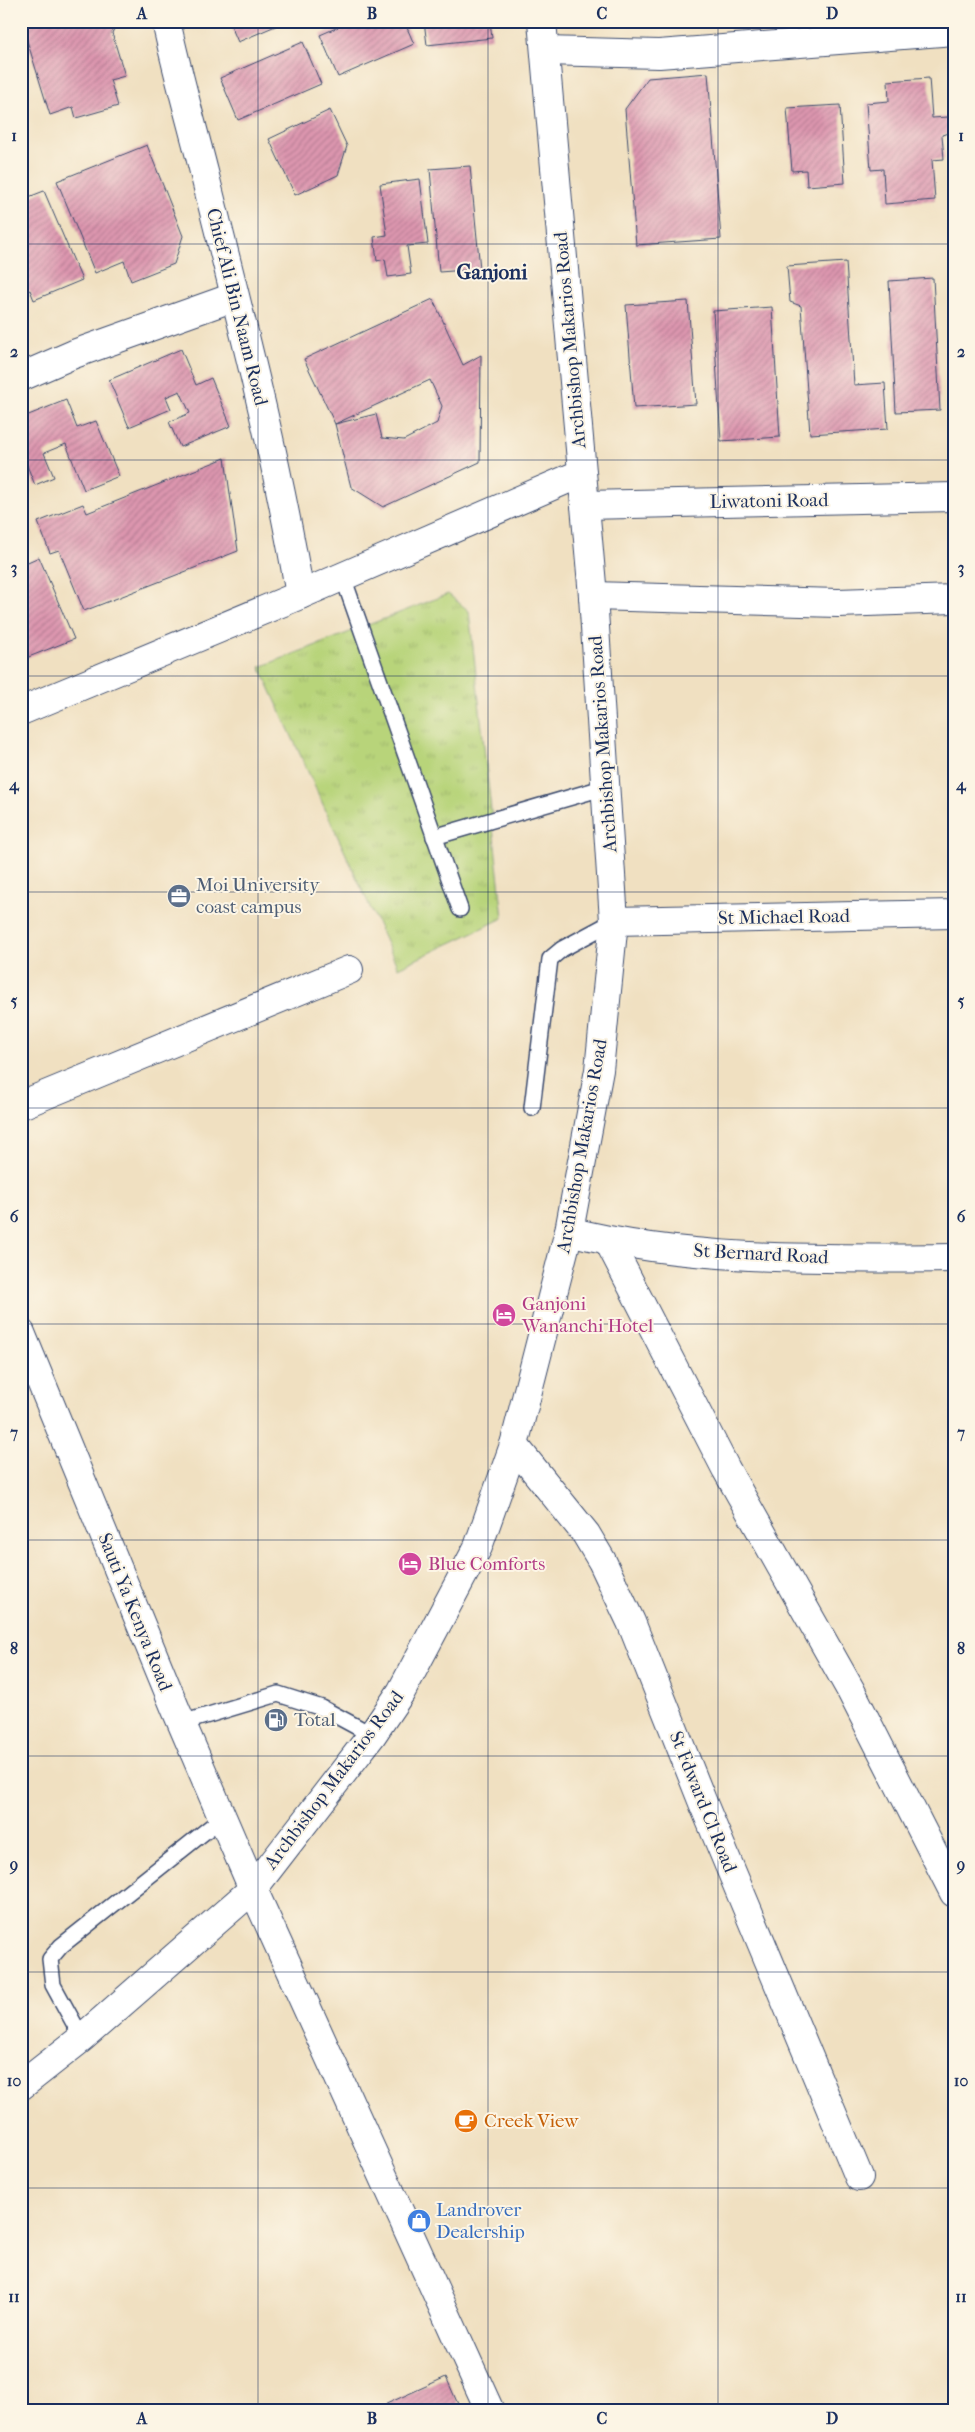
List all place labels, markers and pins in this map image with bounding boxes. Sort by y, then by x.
place label: Moi University coast campus [196,874,320,918]
office icon: Moi University coast campus [166,883,192,909]
place label: Ganjoni Wananchi Hotel [521,1293,653,1337]
hotel icon: Ganjoni Wananchi Hotel [491,1302,517,1328]
hotel icon: Blue Comforts [397,1551,423,1577]
place label: Blue Comforts [428,1553,545,1575]
fuel station icon: Total [263,1707,289,1733]
place label: Total [294,1709,335,1731]
cafe icon: Creek View [453,2108,479,2134]
place label: Creek View [484,2110,579,2132]
place label: Landrover Dealership [436,2199,525,2243]
shop icon: Landrover Dealership [406,2208,432,2234]

